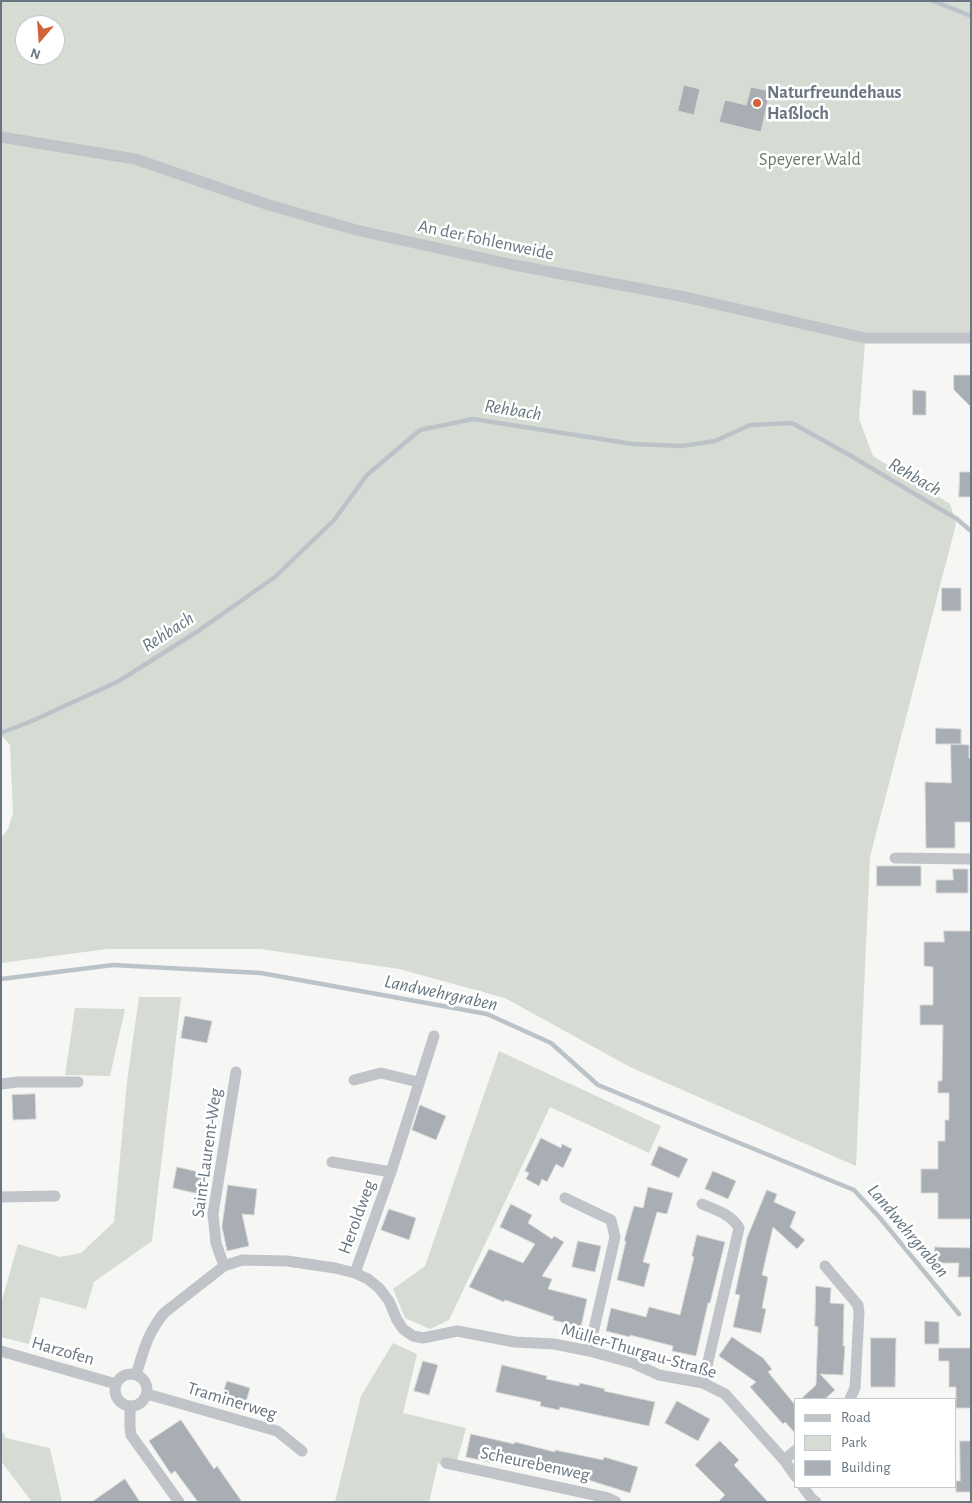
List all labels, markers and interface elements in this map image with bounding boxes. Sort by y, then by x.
north arrow [15,15,65,65]
text: N [29,45,42,61]
place label: Naturfreundehaus Haßloch [767,82,901,125]
marker: Naturfreundehaus Haßloch [751,97,763,109]
park label: Speyerer Wald [759,149,861,171]
street label: An der Fohlenweide [416,215,556,265]
water label: Rehbach [483,394,543,426]
water label: Rehbach [884,453,946,501]
water label: Rehbach [138,607,198,657]
water label: Landwehrgraben [382,970,500,1016]
street label: Saint-Laurent-Weg [187,1087,227,1219]
street label: Heroldweg [334,1177,380,1257]
water label: Landwehrgraben [862,1180,954,1282]
street label: Müller-Thurgau-Straße [559,1318,719,1384]
street label: Harzofen [29,1332,97,1370]
street label: Traminerweg [185,1377,279,1425]
legend [794,1398,957,1488]
text: Road [841,1410,871,1425]
text: Park [841,1435,867,1450]
street label: Scheurebenweg [478,1442,592,1486]
text: Building [841,1460,891,1475]

